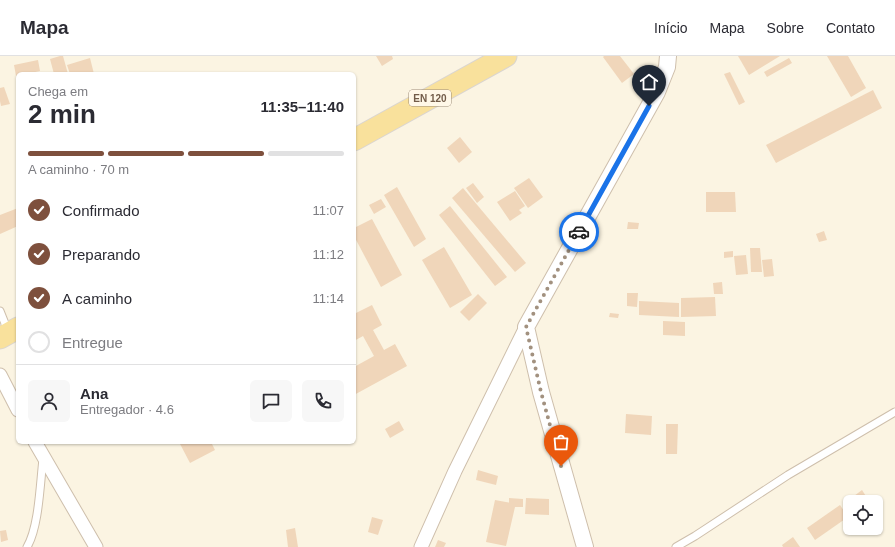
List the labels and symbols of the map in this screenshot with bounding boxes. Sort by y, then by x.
pin [632,65,666,106]
road number: EN 120 [409,90,451,106]
courier [559,212,599,252]
pin [544,425,578,466]

